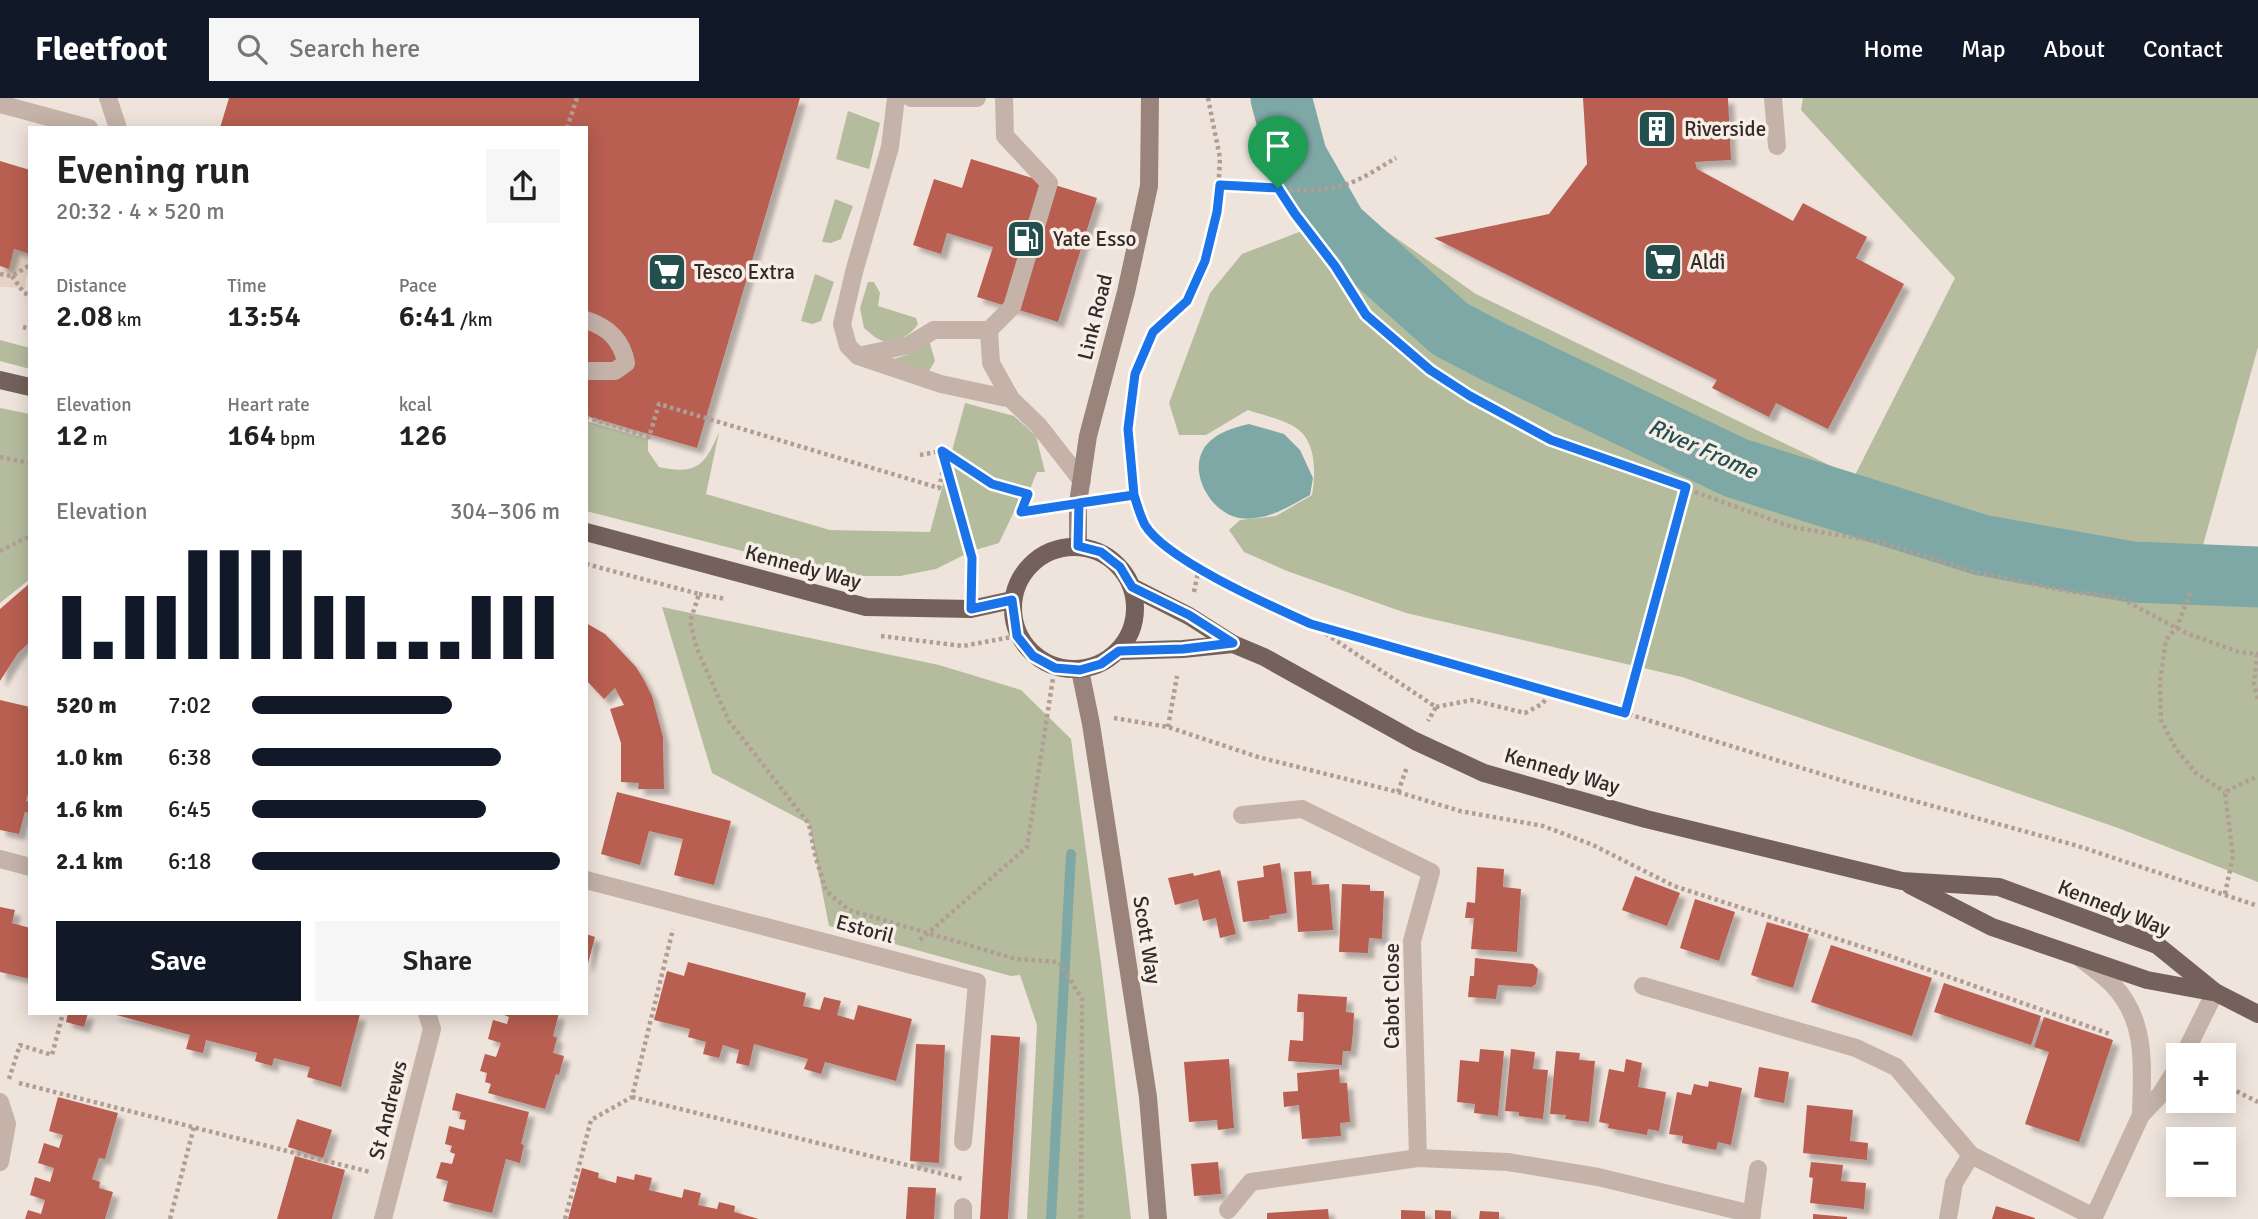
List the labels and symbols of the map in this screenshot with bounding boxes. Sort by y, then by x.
building icon: Riverside [1636,108,1678,150]
pin [1248,116,1308,188]
place label: Riverside [1684,116,1766,142]
fuel station icon: Yate Esso [1005,218,1047,260]
place label: Yate Esso [1053,226,1137,252]
supermarket icon: Aldi [1642,241,1684,283]
place label: Aldi [1690,249,1725,275]
supermarket icon: Tesco Extra [646,251,688,293]
place label: Tesco Extra [694,259,795,285]
street label: Link Road [1072,271,1118,363]
water label: River Frome [1644,412,1763,487]
street label: Kennedy Way [742,539,864,595]
street label: Kennedy Way [1501,742,1623,800]
street label: Kennedy Way [2054,874,2174,942]
street label: Scott Way [1127,894,1167,986]
street label: Estoril [833,909,897,949]
street label: Cabot Close [1379,943,1405,1049]
street label: St Andrews [363,1058,413,1162]

